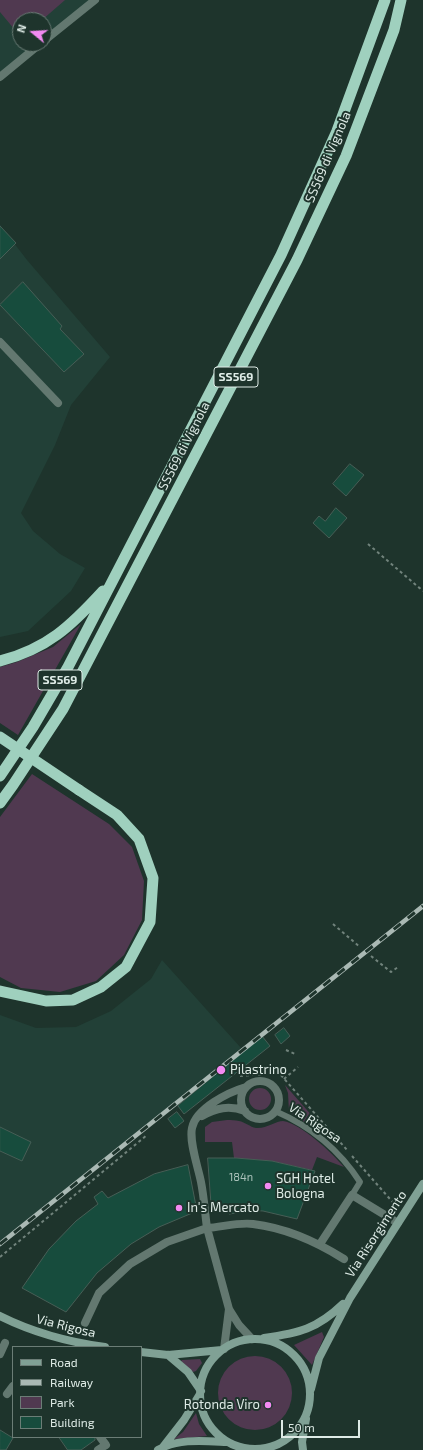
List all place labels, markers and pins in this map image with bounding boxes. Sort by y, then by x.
place label: Pilastrino [230,1062,287,1078]
marker: Pilastrino [215,1064,227,1076]
place label: SGH Hotel Bologna [276,1171,335,1202]
marker: SGH Hotel Bologna [263,1181,273,1191]
place label: In's Mercato [187,1200,259,1216]
marker: In's Mercato [174,1203,184,1213]
place label: Rotonda Viro [184,1397,260,1413]
marker: Rotonda Viro [263,1400,273,1410]

